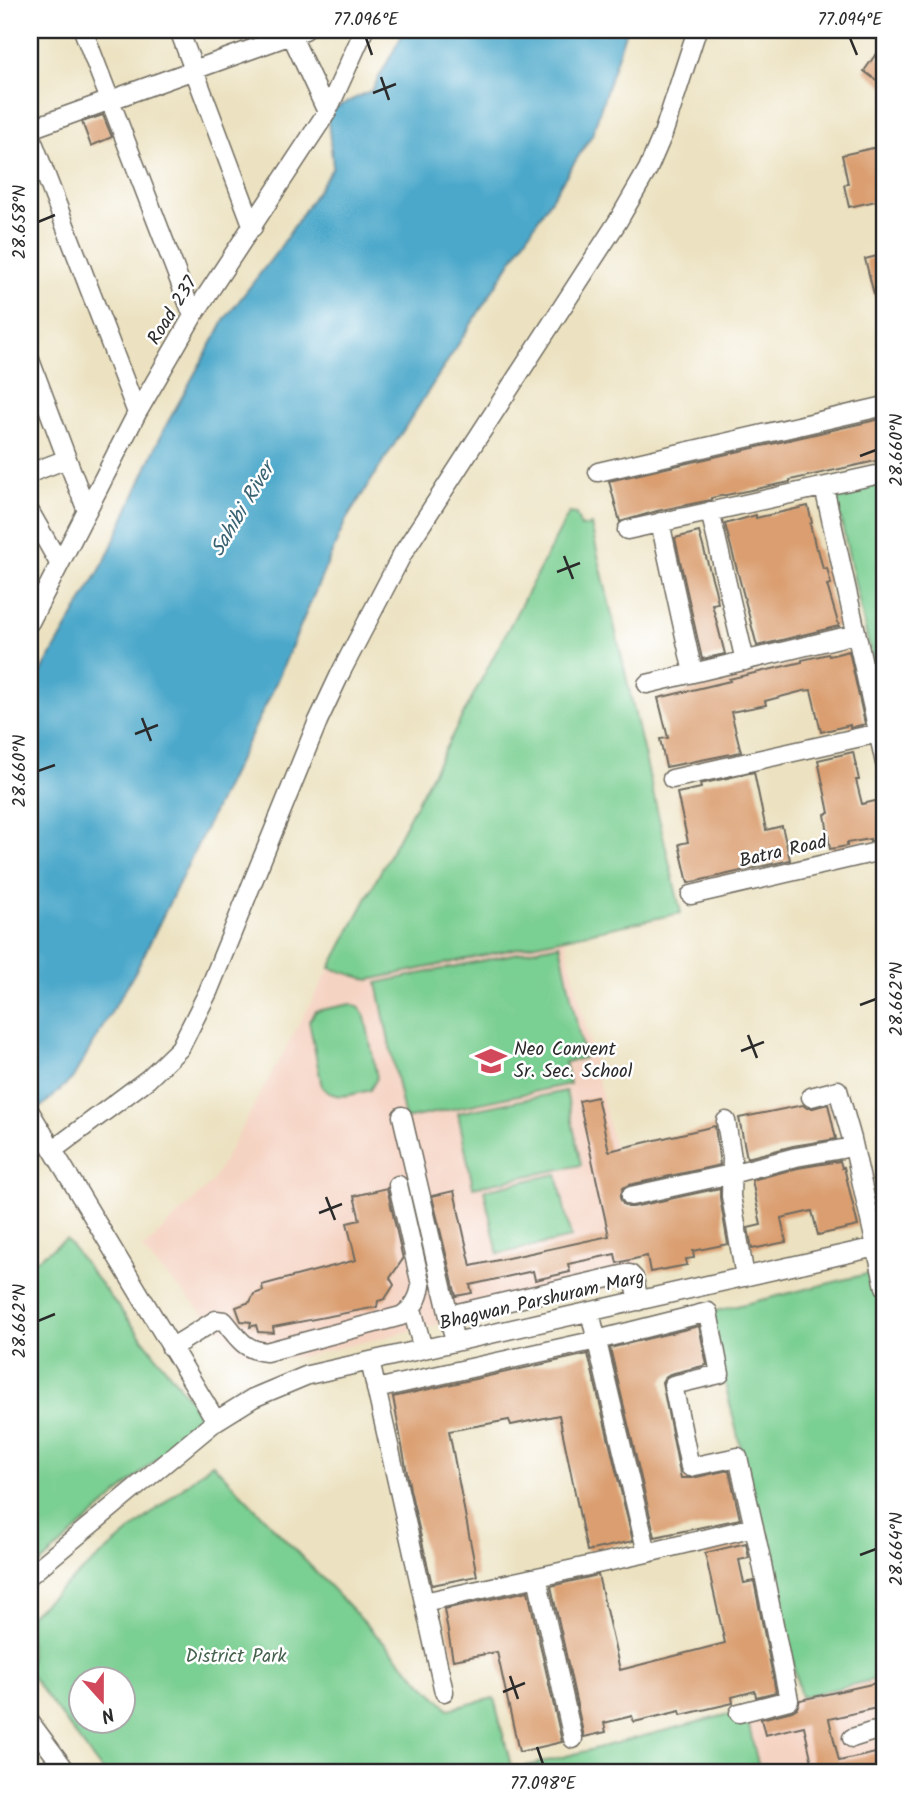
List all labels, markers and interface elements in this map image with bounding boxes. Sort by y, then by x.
text: 77.096°E [333,6,399,35]
text: 77.094°E [817,6,883,35]
text: 28.658°N [6,185,35,259]
street label: Road 237 [140,270,207,351]
text: 28.660°N [883,414,912,486]
water label: Sahibi River [202,453,286,563]
text: 28.660°N [6,735,35,807]
street label: Batra Road [736,827,830,877]
text: 28.662°N [883,962,912,1036]
place label: Neo Convent Sr. Sec. School [514,1035,633,1087]
school or university icon: Neo Convent Sr. Sec. School [474,1044,508,1078]
street label: Bhagwan Parshuram Marg [436,1263,648,1339]
text: 28.662°N [6,1284,35,1358]
text: 28.664°N [883,1512,912,1586]
park label: District Park [186,1642,287,1672]
north arrow [66,1666,136,1736]
text: N [96,1698,118,1730]
text: 77.098°E [510,1770,577,1799]

